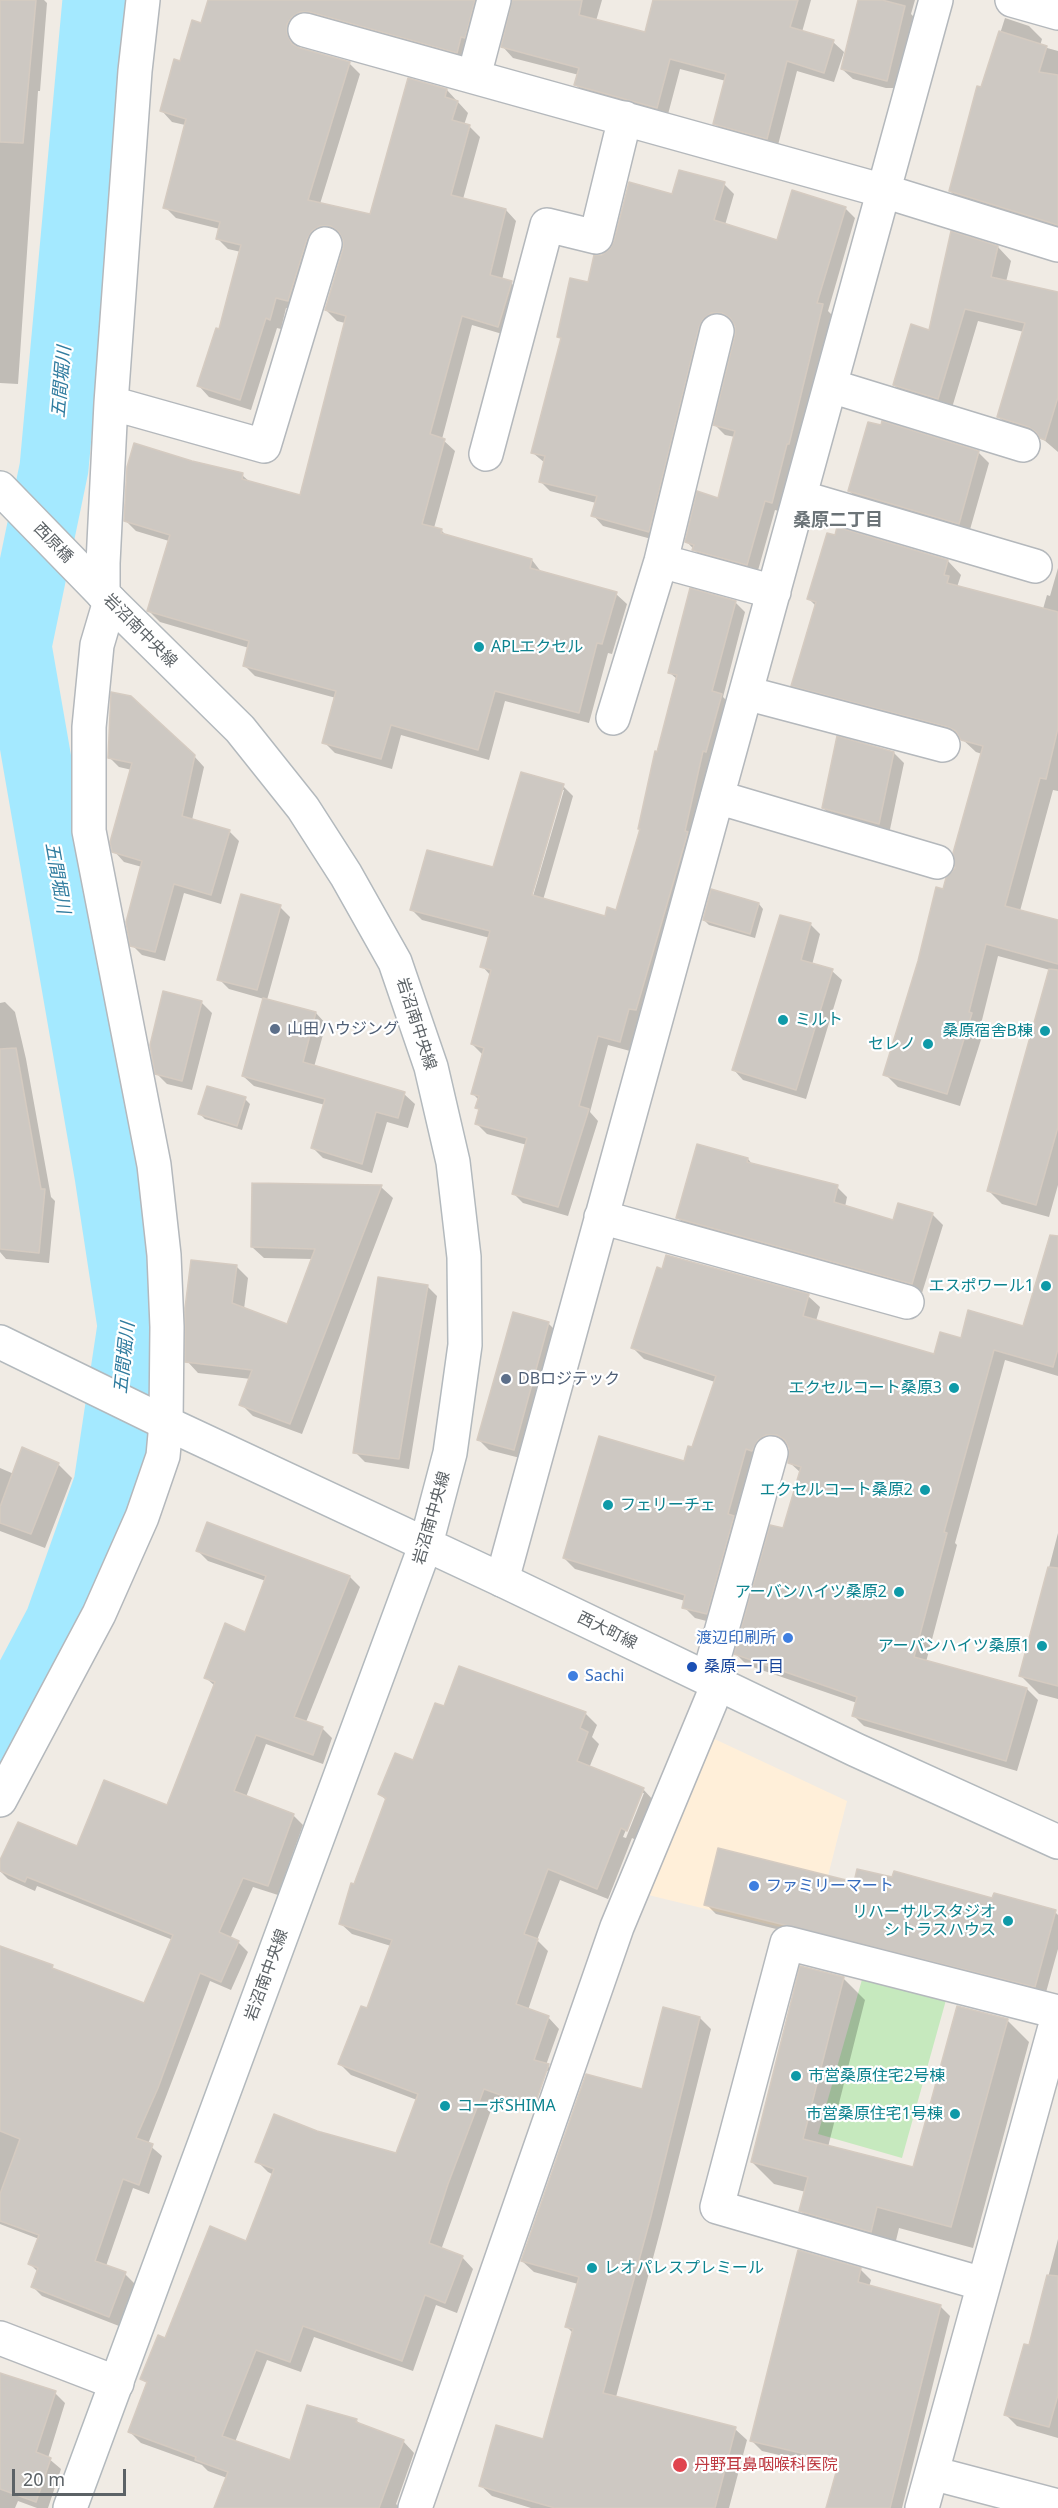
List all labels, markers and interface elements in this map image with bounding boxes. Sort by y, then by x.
water label: 五間堀川 [48,345,76,419]
district label: 桑原二丁目 [793,510,883,532]
street label: 西原橋 [29,519,77,567]
street label: 岩沼南中央線 [99,590,181,672]
place label: APLエクセル [491,637,583,657]
marker: APLエクセル [472,640,486,654]
water label: 五間堀川 [40,841,74,915]
street label: 岩沼南中央線 [392,975,440,1073]
place label: ミルト [795,1010,843,1030]
marker: ミルト [776,1013,790,1027]
place label: 山田ハウジング [287,1019,399,1039]
place label: 桑原宿舎B棟 [943,1021,1033,1041]
marker: 山田ハウジング [268,1022,282,1036]
marker: 桑原宿舎B棟 [1038,1024,1052,1038]
place label: セレノ [868,1034,916,1054]
marker: セレノ [921,1037,935,1051]
place label: エスポワール1 [929,1276,1034,1296]
marker: エスポワール1 [1039,1279,1053,1293]
water label: 五間堀川 [110,1321,140,1395]
place label: DBロジテック [518,1369,620,1389]
marker: DBロジテック [499,1372,513,1386]
place label: エクセルコート桑原3 [789,1378,942,1398]
marker: エクセルコート桑原3 [947,1381,961,1395]
street label: 岩沼南中央線 [410,1469,454,1567]
place label: エクセルコート桑原2 [760,1480,913,1500]
marker: エクセルコート桑原2 [918,1483,932,1497]
place label: フェリーチェ [620,1495,716,1515]
marker: フェリーチェ [601,1498,615,1512]
place label: アーバンハイツ桑原2 [735,1582,887,1602]
marker: アーバンハイツ桑原2 [892,1585,906,1599]
street label: 西大町線 [574,1608,640,1654]
place label: 渡辺印刷所 [696,1628,776,1648]
marker: 渡辺印刷所 [781,1631,795,1645]
place label: アーバンハイツ桑原1 [878,1636,1030,1656]
marker: アーバンハイツ桑原1 [1035,1639,1049,1653]
place label: 桑原一丁目 [704,1657,784,1677]
marker: 桑原一丁目 [685,1660,699,1674]
place label: Sachi [585,1666,624,1686]
marker: Sachi [566,1669,580,1683]
place label: ファミリーマート [766,1876,894,1896]
marker: ファミリーマート [747,1879,761,1893]
place label: リハーサルスタジオ シトラスハウス [852,1902,996,1940]
marker: リハーサルスタジオ シトラスハウス [1001,1914,1015,1928]
street label: 岩沼南中央線 [242,1927,292,2023]
place label: 市営桑原住宅2号棟 [808,2066,945,2086]
marker: 市営桑原住宅2号棟 [789,2069,803,2083]
place label: コーポSHIMA [457,2096,556,2116]
marker: コーポSHIMA [438,2099,452,2113]
place label: 市営桑原住宅1号棟 [806,2104,943,2124]
marker: 市営桑原住宅1号棟 [948,2107,962,2121]
place label: レオパレスプレミール [604,2258,764,2278]
marker: レオパレスプレミール [585,2261,599,2275]
place label: 丹野耳鼻咽喉科医院 [694,2455,838,2475]
marker: 丹野耳鼻咽喉科医院 [671,2456,689,2474]
scale bar [15,2457,129,2495]
text: 20 m [23,2467,65,2491]

